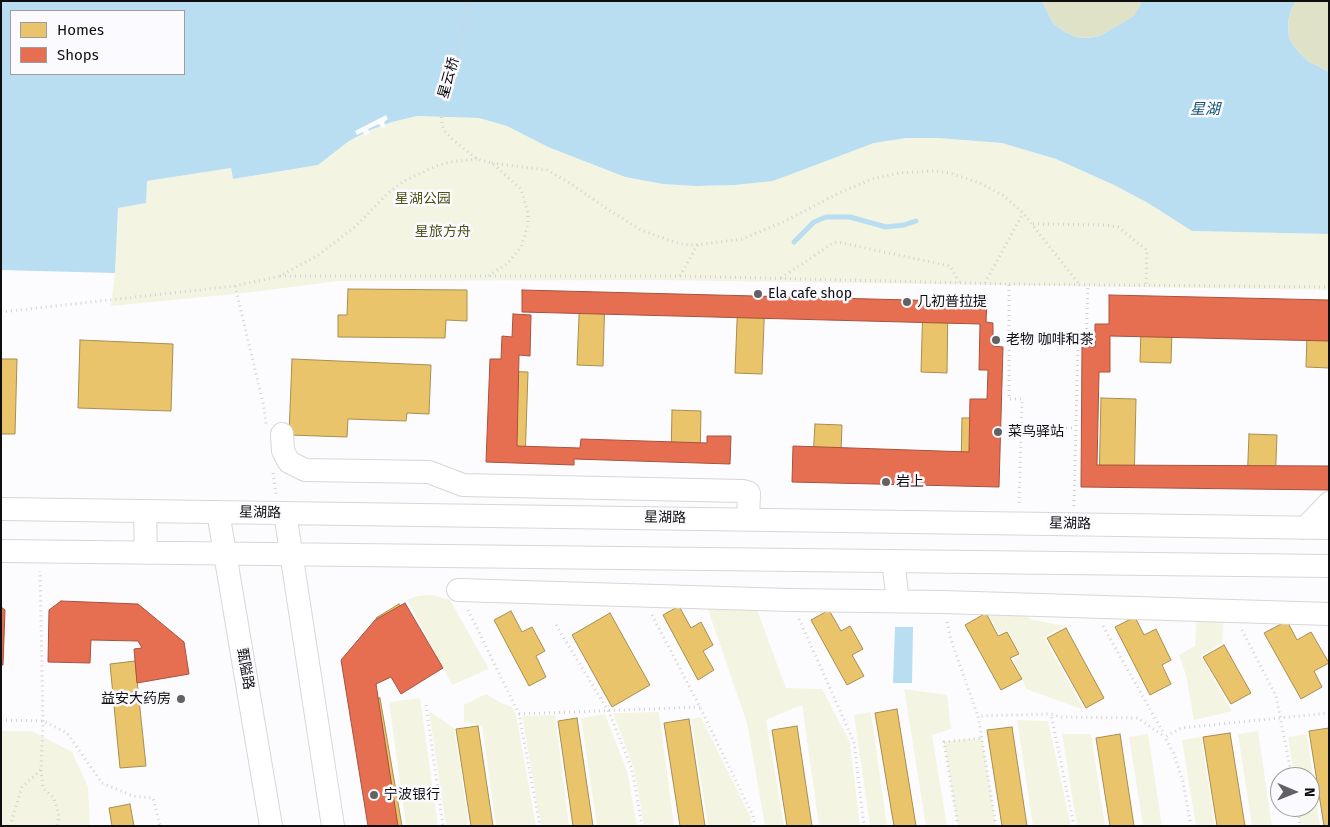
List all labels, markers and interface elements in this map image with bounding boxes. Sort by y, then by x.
legend [10,10,185,75]
text: Homes [57,21,104,39]
text: Shops [57,46,99,64]
street label: 星云桥 [435,55,463,101]
water label: 星湖 [1190,101,1220,119]
park label: 星湖公园 [395,191,451,207]
park label: 星旅方舟 [415,224,471,240]
place label: Ela cafe shop [768,286,852,302]
marker: Ela cafe shop [752,288,764,300]
place label: 几初普拉提 [917,294,987,310]
marker: 几初普拉提 [901,296,913,308]
place label: 老物 咖啡和茶 [1006,332,1094,348]
marker: 老物 咖啡和茶 [990,334,1002,346]
place label: 菜鸟驿站 [1008,424,1064,440]
marker: 菜鸟驿站 [992,426,1004,438]
place label: 岩上 [896,474,924,490]
marker: 岩上 [880,476,892,488]
street label: 星湖路 [239,504,281,522]
street label: 星湖路 [644,509,686,527]
street label: 星湖路 [1049,515,1091,533]
street label: 甄隘路 [233,647,257,691]
place label: 益安大药房 [101,691,171,707]
marker: 益安大药房 [175,693,187,705]
north arrow [1270,767,1320,817]
place label: 宁波银行 [384,787,440,803]
text: N [1301,787,1318,797]
marker: 宁波银行 [368,789,380,801]

